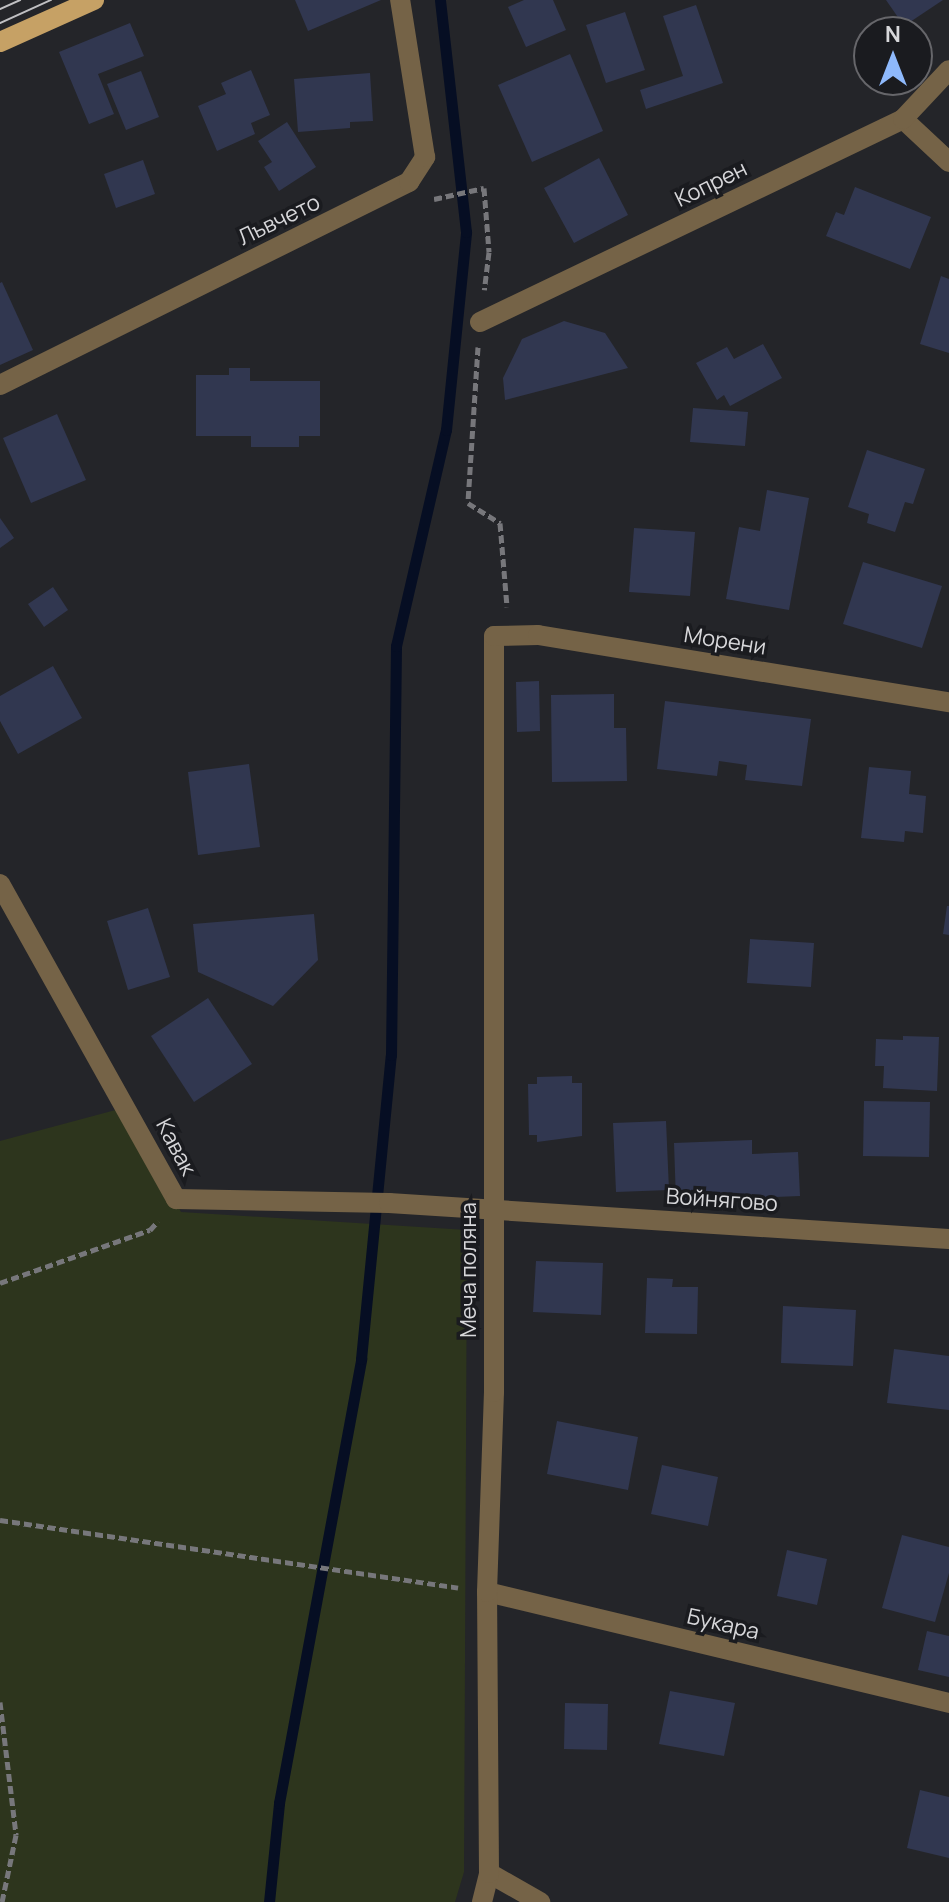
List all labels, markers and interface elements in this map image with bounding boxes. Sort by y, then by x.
north arrow [853,16,933,96]
text: N [885,19,901,49]
street label: Копрен [671,155,751,213]
street label: Лъвчето [234,189,324,251]
street label: Морени [682,621,768,661]
street label: Кавак [150,1114,202,1180]
street label: Войнягово [665,1183,779,1217]
street label: Меча поляна [456,1202,482,1338]
street label: Букара [684,1603,762,1645]

